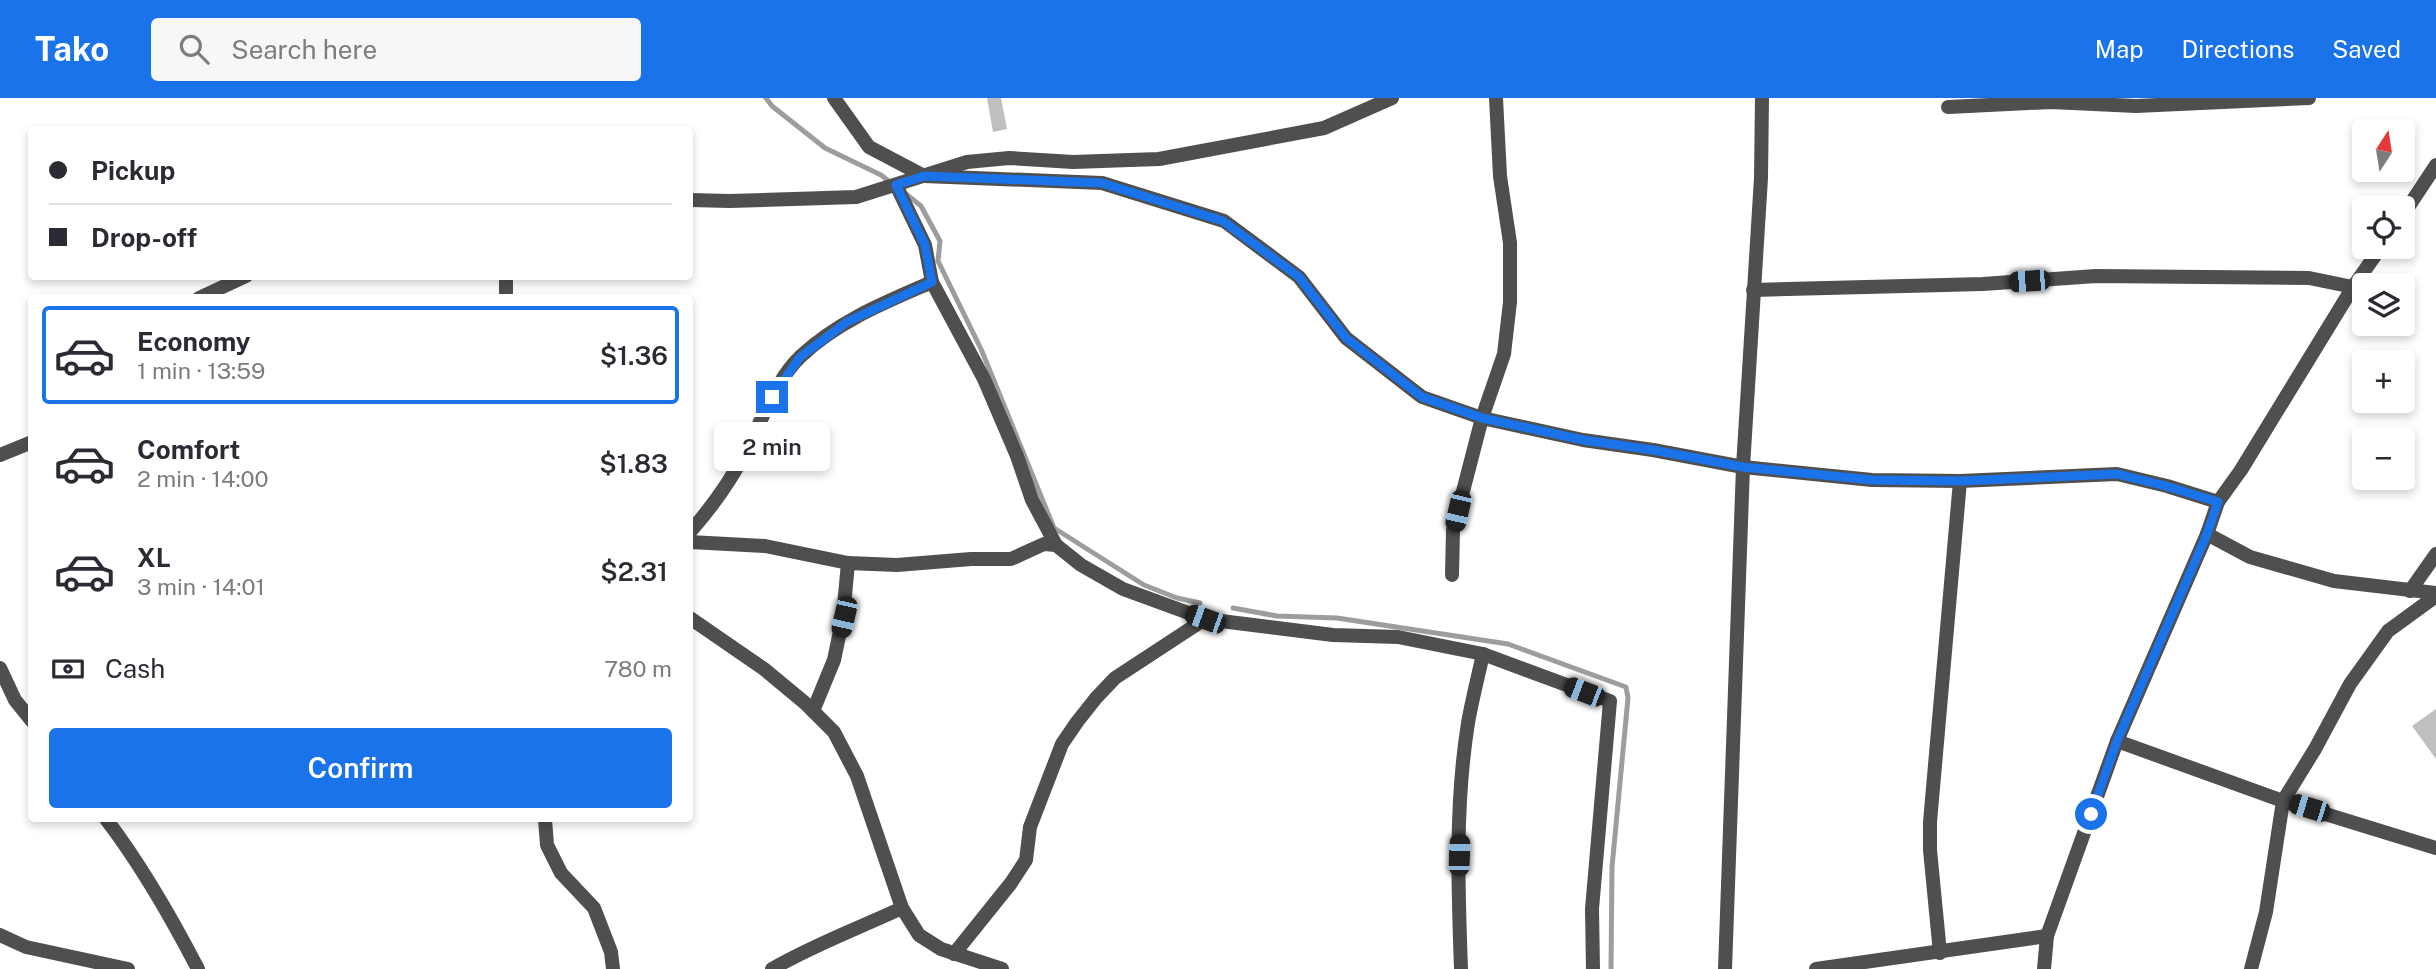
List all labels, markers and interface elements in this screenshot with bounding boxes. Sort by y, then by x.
search box [151,18,641,81]
text: Tako [35,30,109,68]
icon: search [175,30,213,68]
text: Search here [231,34,377,65]
text: Map [2095,35,2144,63]
text: Directions [2182,35,2294,63]
text: Saved [2332,35,2401,63]
north arrow [2352,119,2415,182]
map controls [2352,119,2415,490]
text: Pickup [91,155,175,186]
button: locate [2352,196,2415,259]
text: Drop-off [91,222,197,253]
car [2008,269,2051,293]
button: layers [2352,273,2415,336]
icon: car [53,324,116,387]
text: Economy [137,326,250,357]
text: $1.36 [600,340,668,371]
button: + [2352,350,2415,413]
text: 1 min · 13:59 [137,357,265,384]
route end [756,381,788,413]
callout: 2 min [714,422,830,470]
button: − [2352,427,2415,490]
icon: car [53,432,116,495]
text: 2 min [742,433,802,460]
text: Comfort [137,434,240,465]
text: $1.83 [599,448,668,479]
text: 2 min · 14:00 [137,465,269,492]
car [1444,488,1473,534]
icon: car [53,540,116,603]
text: XL [137,542,171,573]
text: $2.31 [600,556,668,587]
text: 3 min · 14:01 [137,573,265,600]
car [830,594,859,640]
car [1182,602,1229,636]
icon: cash [49,650,87,688]
text: Cash [105,653,165,684]
text: 780 m [604,655,672,682]
car [1561,675,1608,709]
button: Confirm [49,728,672,808]
car [2286,792,2333,824]
route start [2075,798,2107,830]
car [1448,834,1471,876]

